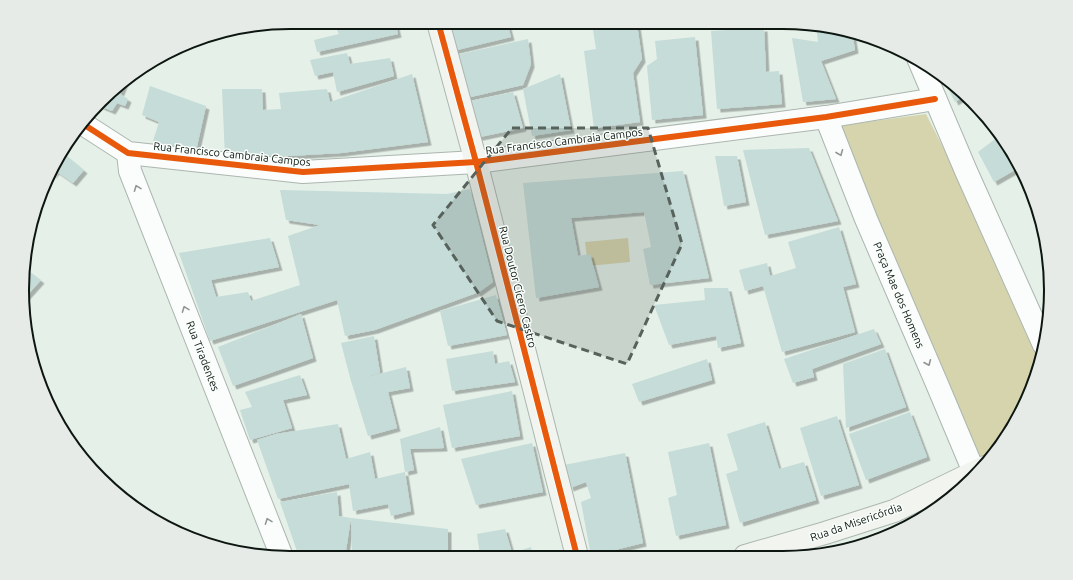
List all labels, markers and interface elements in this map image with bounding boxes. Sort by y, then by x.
street label: Rua Francisco Cambraia Campos [485,125,643,157]
street label: Rua Francisco Cambraia Campos [153,140,311,168]
one-way arrow [835,150,843,157]
one-way arrow [134,184,142,191]
street label: Rua Doutor Cícero Castro [497,225,539,349]
street label: Praça Mae dos Homens [871,240,927,350]
one-way arrow [181,305,189,312]
street label: Rua Tiradentes [184,319,222,393]
one-way arrow [924,360,932,367]
street label: Rua da Misericórdia [809,501,903,543]
one-way arrow [265,518,273,525]

